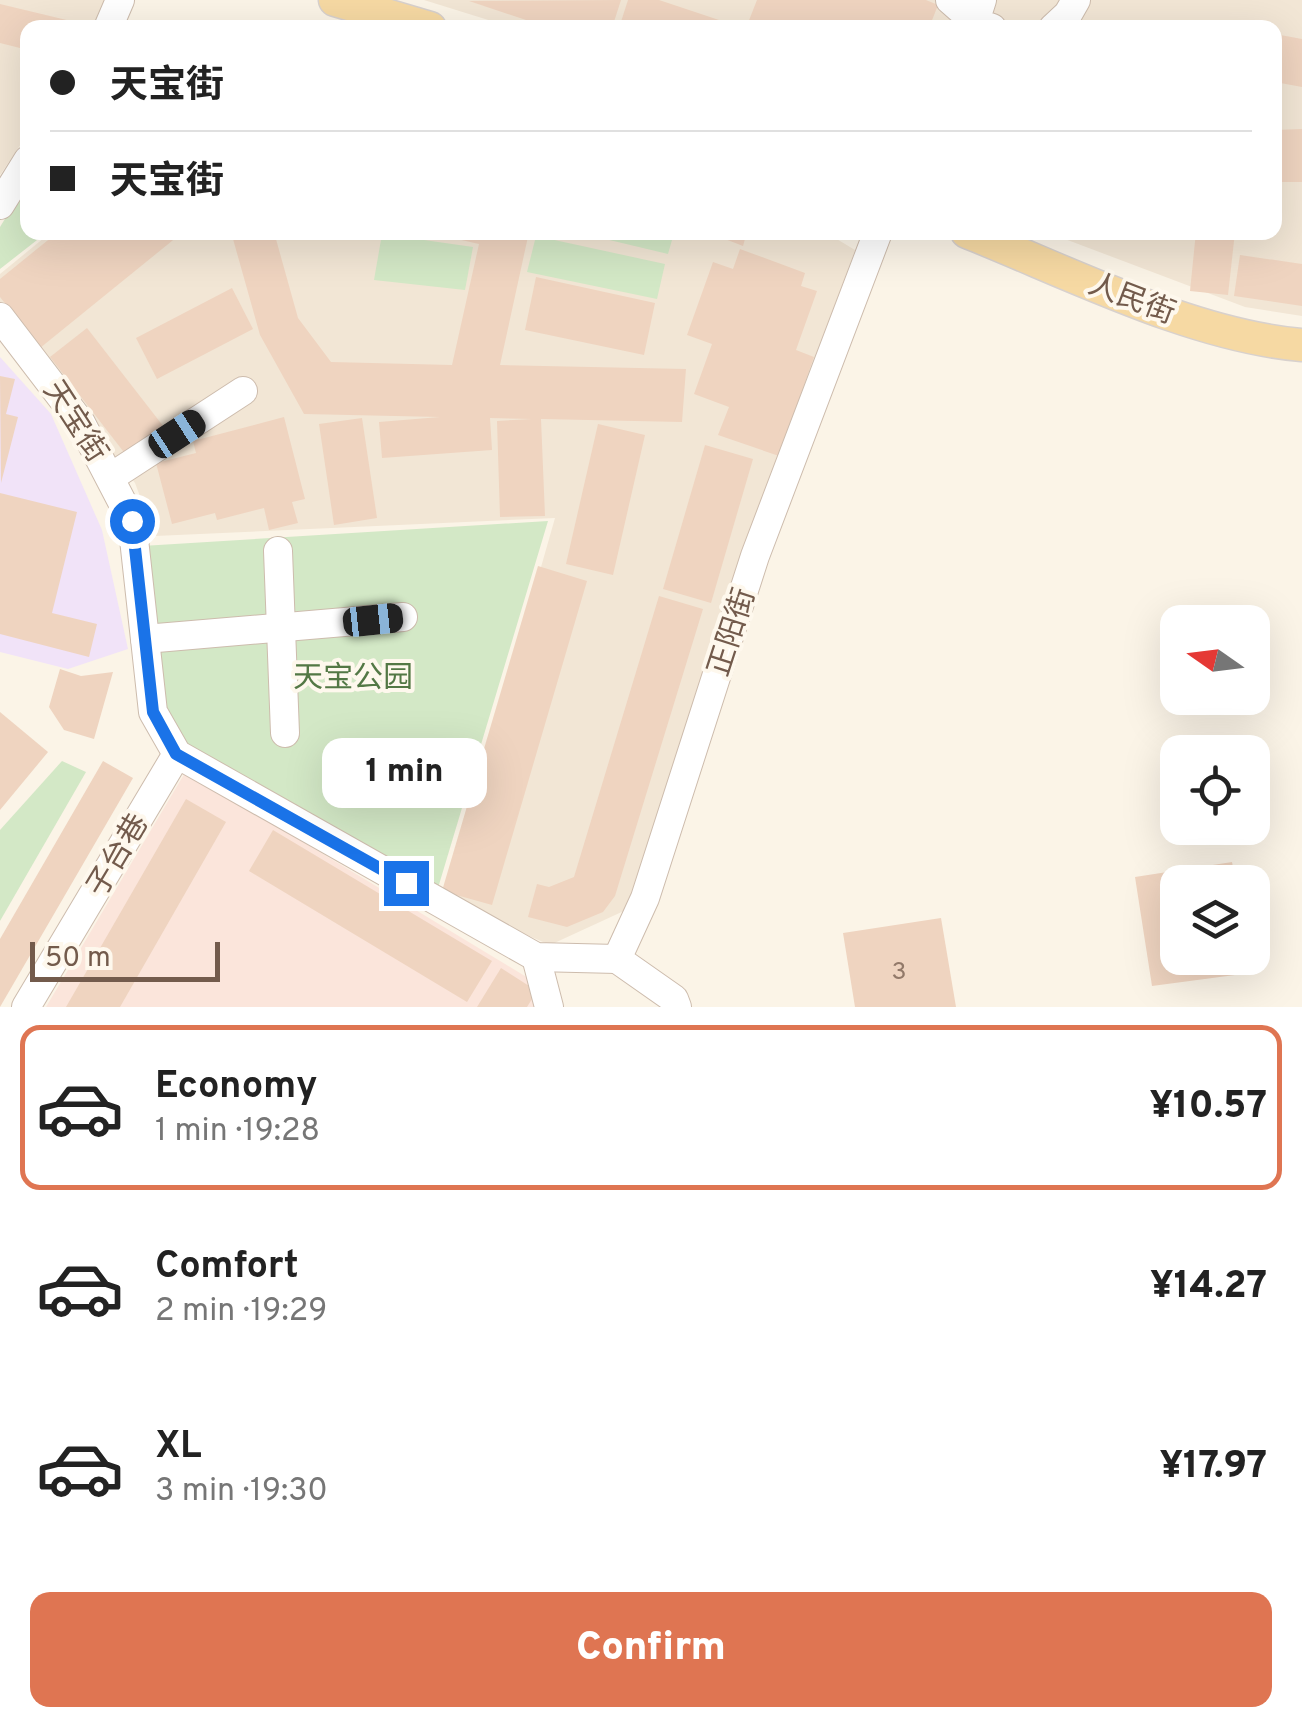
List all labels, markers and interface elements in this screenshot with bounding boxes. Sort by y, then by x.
text: 天宝街 [110,63,224,112]
text: 天宝街 [110,159,224,208]
street label: 人民街 [1082,267,1180,334]
street label: 天宝街 [34,375,114,470]
car [144,405,210,463]
route start [110,499,155,544]
street label: 正阳街 [702,584,765,681]
car [342,602,404,638]
north arrow [1160,605,1270,715]
map controls [1160,605,1270,975]
park label: 天宝公园 [293,661,413,698]
button: locate [1160,735,1270,845]
callout: 1 min [324,738,488,808]
text: 1 min [365,753,444,793]
street label: 子台巷 [80,808,158,904]
route end [384,861,429,906]
button: layers [1160,865,1270,975]
scale bar [30,937,220,981]
text: 50 m [45,941,111,977]
house number: 3 [891,957,907,989]
icon: car [35,1063,125,1153]
text: Economy [155,1063,317,1112]
text: ¥10.57 [1149,1083,1267,1132]
text: 1 min · 19:28 [155,1112,320,1152]
icon: car [35,1243,125,1333]
text: Comfort [155,1243,299,1292]
text: ¥14.27 [1150,1263,1267,1312]
text: 2 min · 19:29 [155,1292,327,1332]
icon: car [35,1423,125,1513]
text: XL [155,1423,202,1472]
text: ¥17.97 [1160,1443,1267,1492]
text: 3 min · 19:30 [155,1472,328,1512]
button: Confirm [30,1592,1272,1707]

